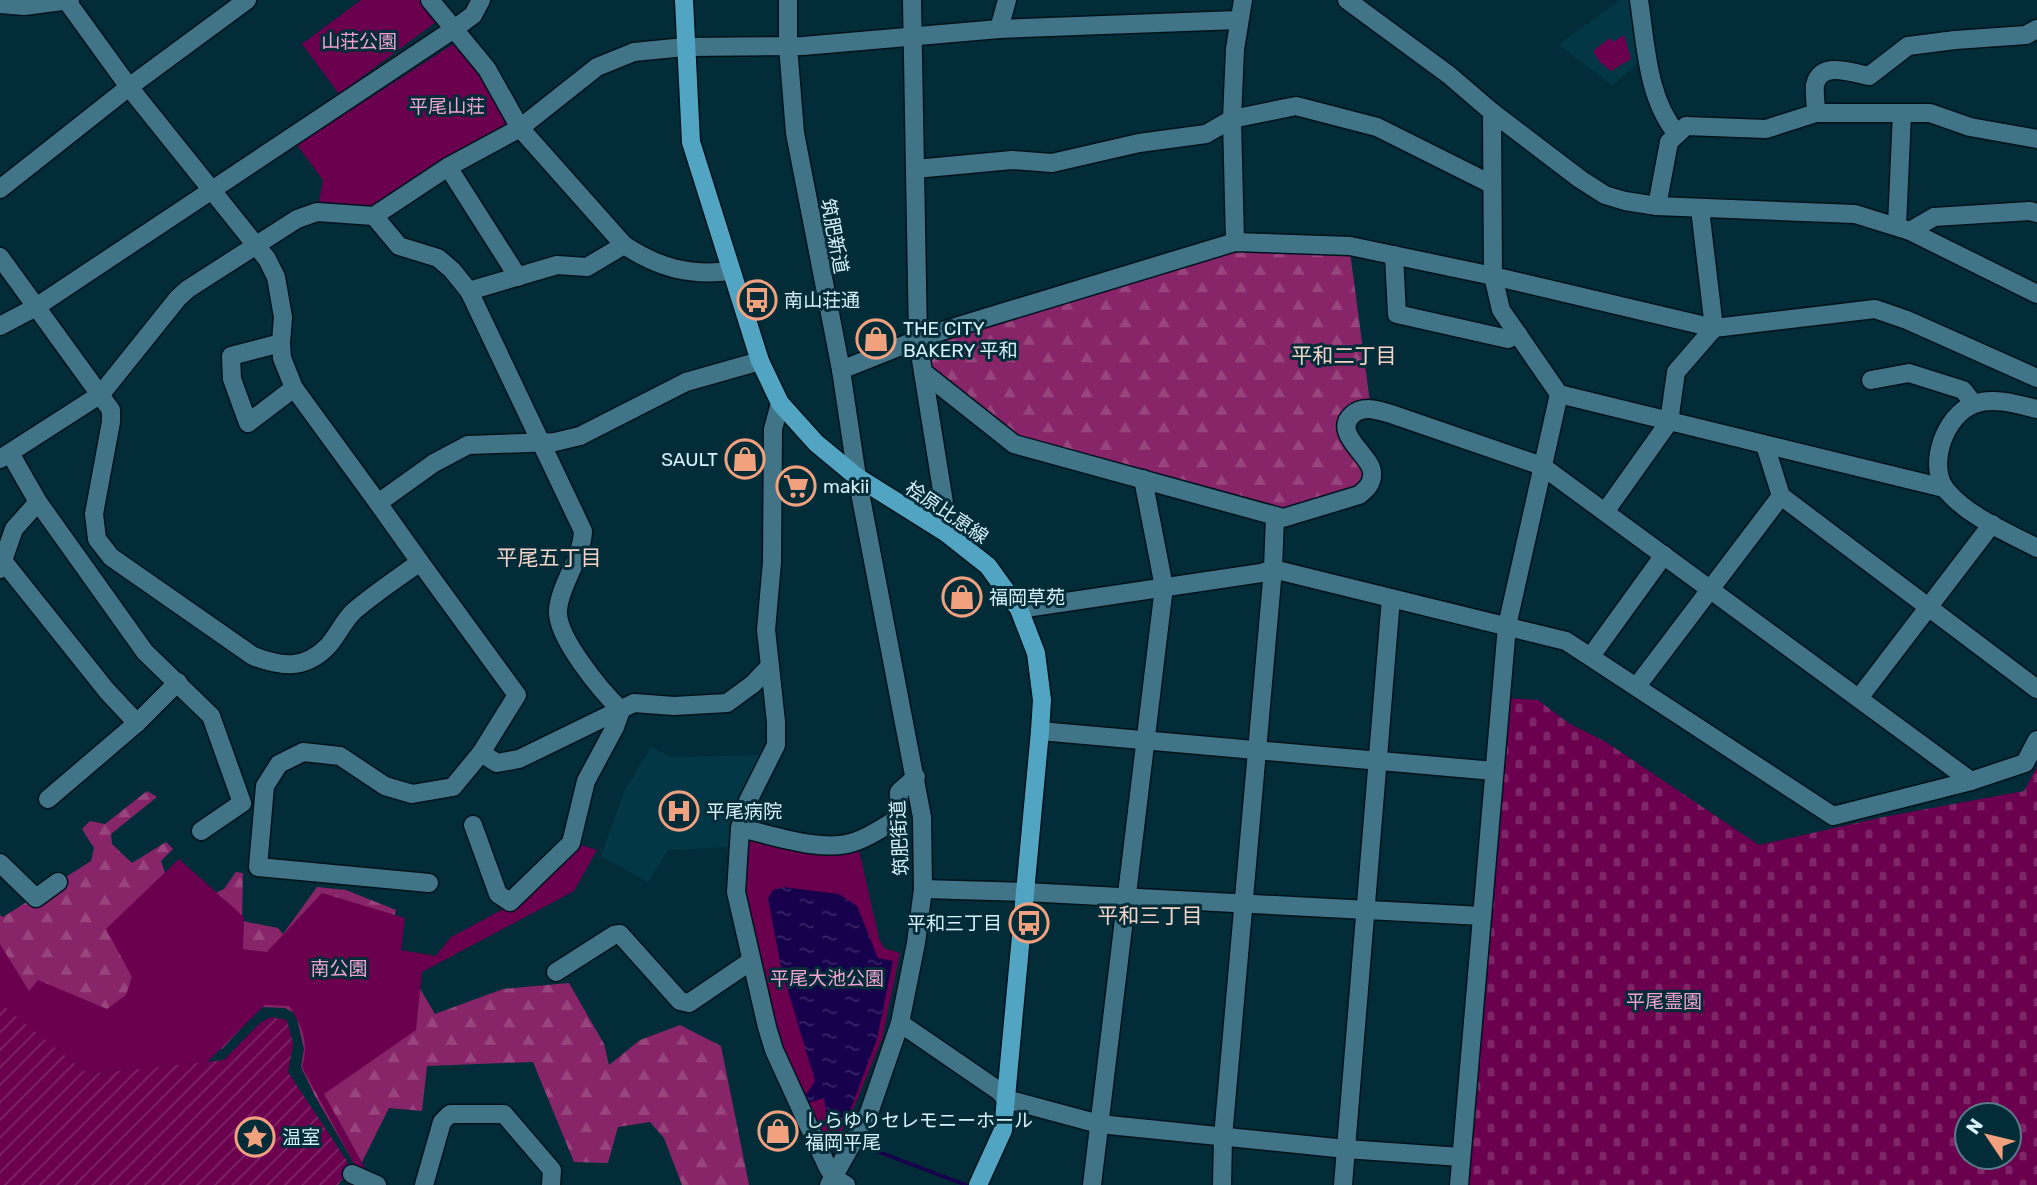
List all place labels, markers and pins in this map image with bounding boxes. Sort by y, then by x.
bus stop icon: 南山荘通 [736,279,778,321]
place label: 南山荘通 [784,289,860,312]
place label: THE CITY BAKERY 平和 [903,317,1018,362]
shop icon: THE CITY BAKERY 平和 [855,318,897,360]
shop icon: SAULT [724,438,766,480]
place label: SAULT [661,448,718,471]
supermarket icon: makii [775,465,817,507]
place label: makii [823,475,869,498]
shop icon: 福岡草苑 [941,576,983,618]
place label: 福岡草苑 [989,586,1065,609]
hospital icon: 平尾病院 [658,790,700,832]
place label: 平尾病院 [706,800,782,823]
bus stop icon: 平和三丁目 [1008,902,1050,944]
place label: 平和三丁目 [907,912,1002,935]
place label: しらゆりセレモニーホール 福岡平尾 [805,1109,1033,1154]
shop icon: しらゆりセレモニーホール 福岡平尾 [757,1110,799,1152]
place icon: 温室 [234,1116,276,1158]
place label: 温室 [282,1126,320,1149]

